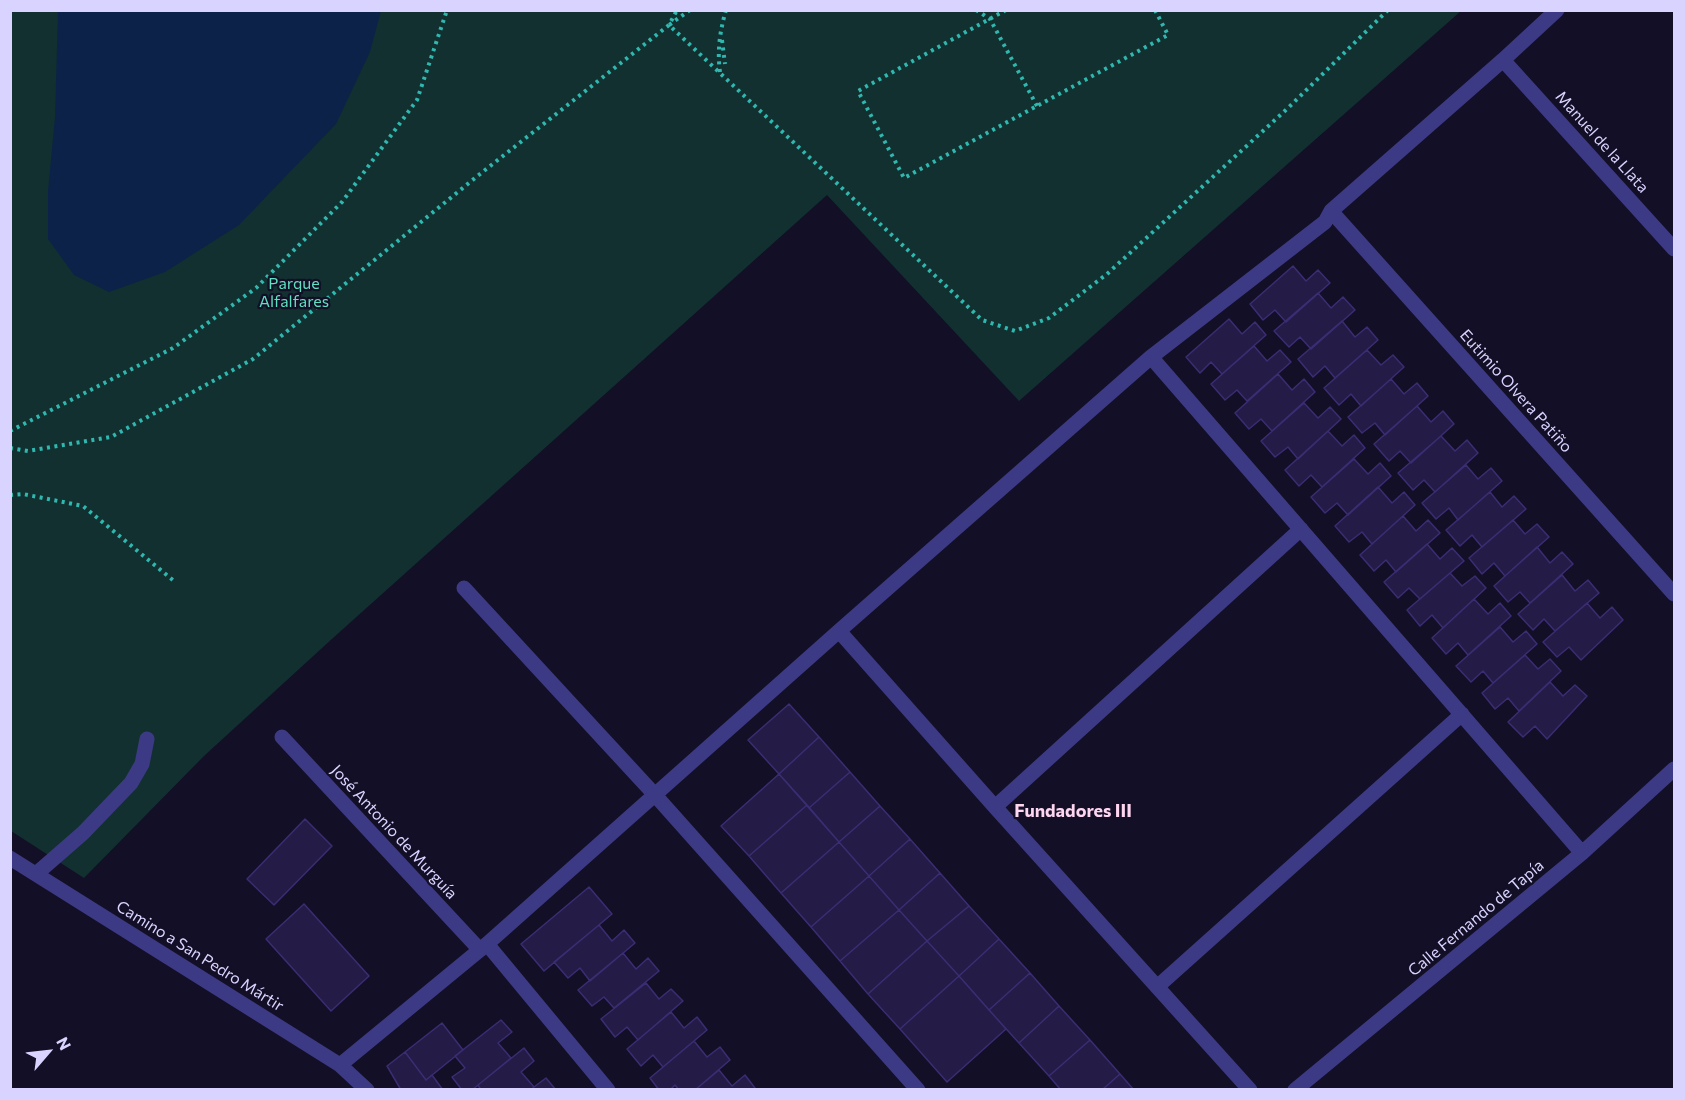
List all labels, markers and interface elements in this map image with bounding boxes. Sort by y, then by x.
street label: Manuel de la Llata [1551,87,1653,197]
park label: Parque Alfalfares [259,274,329,312]
street label: Eutimio Olvera Patiño [1456,326,1576,456]
street label: José Antonio de Murguía [327,761,461,903]
district label: Fundadores III [1014,800,1132,822]
street label: Calle Fernando de Tapía [1404,856,1548,980]
street label: Camino a San Pedro Mártir [113,897,287,1015]
north arrow [18,1022,78,1082]
text: N [53,1034,76,1053]

